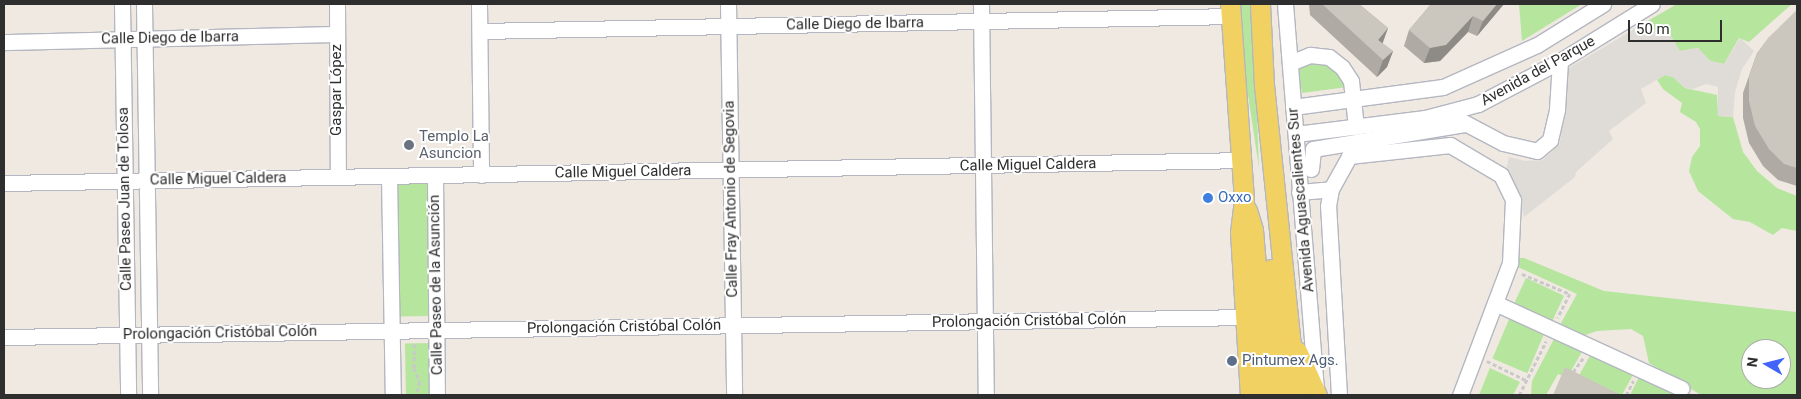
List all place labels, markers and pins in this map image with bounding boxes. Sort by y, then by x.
place label: Templo La Asuncion [419,127,489,162]
marker: Templo La Asuncion [403,139,415,151]
place label: Oxxo [1218,189,1252,207]
marker: Oxxo [1202,192,1214,204]
place label: Pintumex Ags. [1242,352,1339,370]
marker: Pintumex Ags. [1226,355,1238,367]

